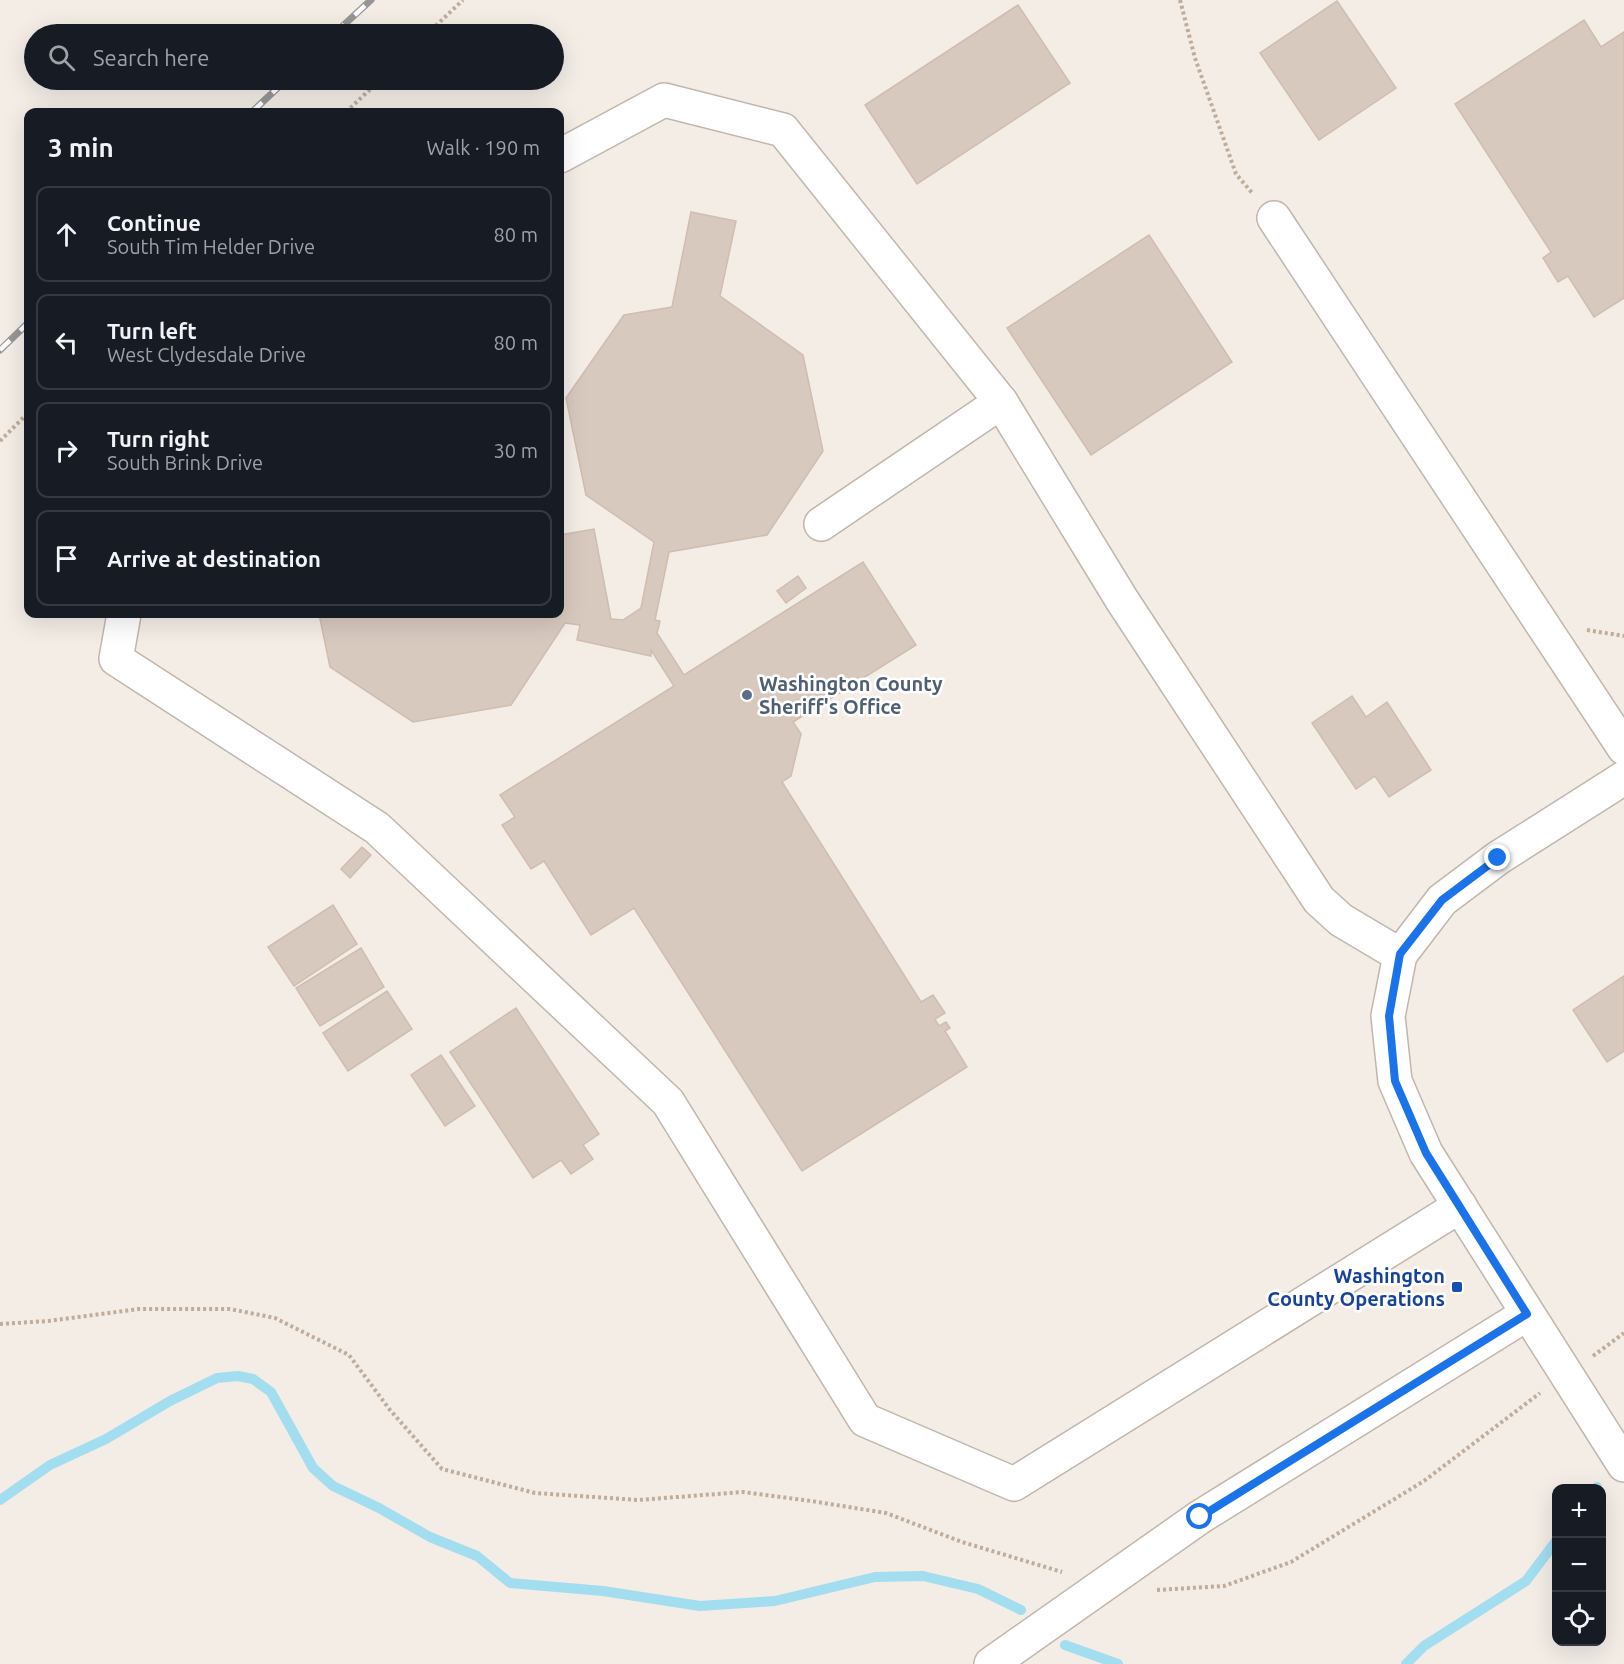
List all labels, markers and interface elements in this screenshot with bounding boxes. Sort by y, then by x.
search box [24,24,564,90]
icon: search [45,41,78,74]
text: Search here [93,45,209,70]
text: 3 min [48,133,114,162]
text: Walk · 190 m [427,136,540,159]
text: Continue [107,210,201,235]
icon: ahead [50,218,83,251]
text: 80 m [494,223,538,246]
text: South Tim Helder Drive [107,235,315,258]
text: Turn left [107,318,197,343]
icon: left [50,326,83,359]
text: 80 m [494,331,538,354]
text: West Clydesdale Drive [107,343,306,366]
text: Turn right [107,426,209,451]
icon: right [50,434,83,467]
text: 30 m [494,439,538,462]
text: South Brink Drive [107,451,263,474]
icon: arrive [50,542,83,575]
text: Arrive at destination [107,546,321,571]
place label: Washington County Sheriff's Office [759,672,943,718]
marker: Washington County Sheriff's Office [740,688,754,702]
route end [1484,844,1510,870]
place label: Washington County Operations [1267,1264,1445,1310]
marker: Washington County Operations [1450,1280,1464,1294]
map controls [1552,1484,1606,1646]
button: + [1552,1484,1606,1538]
route start [1186,1503,1212,1529]
button: − [1552,1538,1606,1592]
button: locate [1552,1592,1606,1646]

